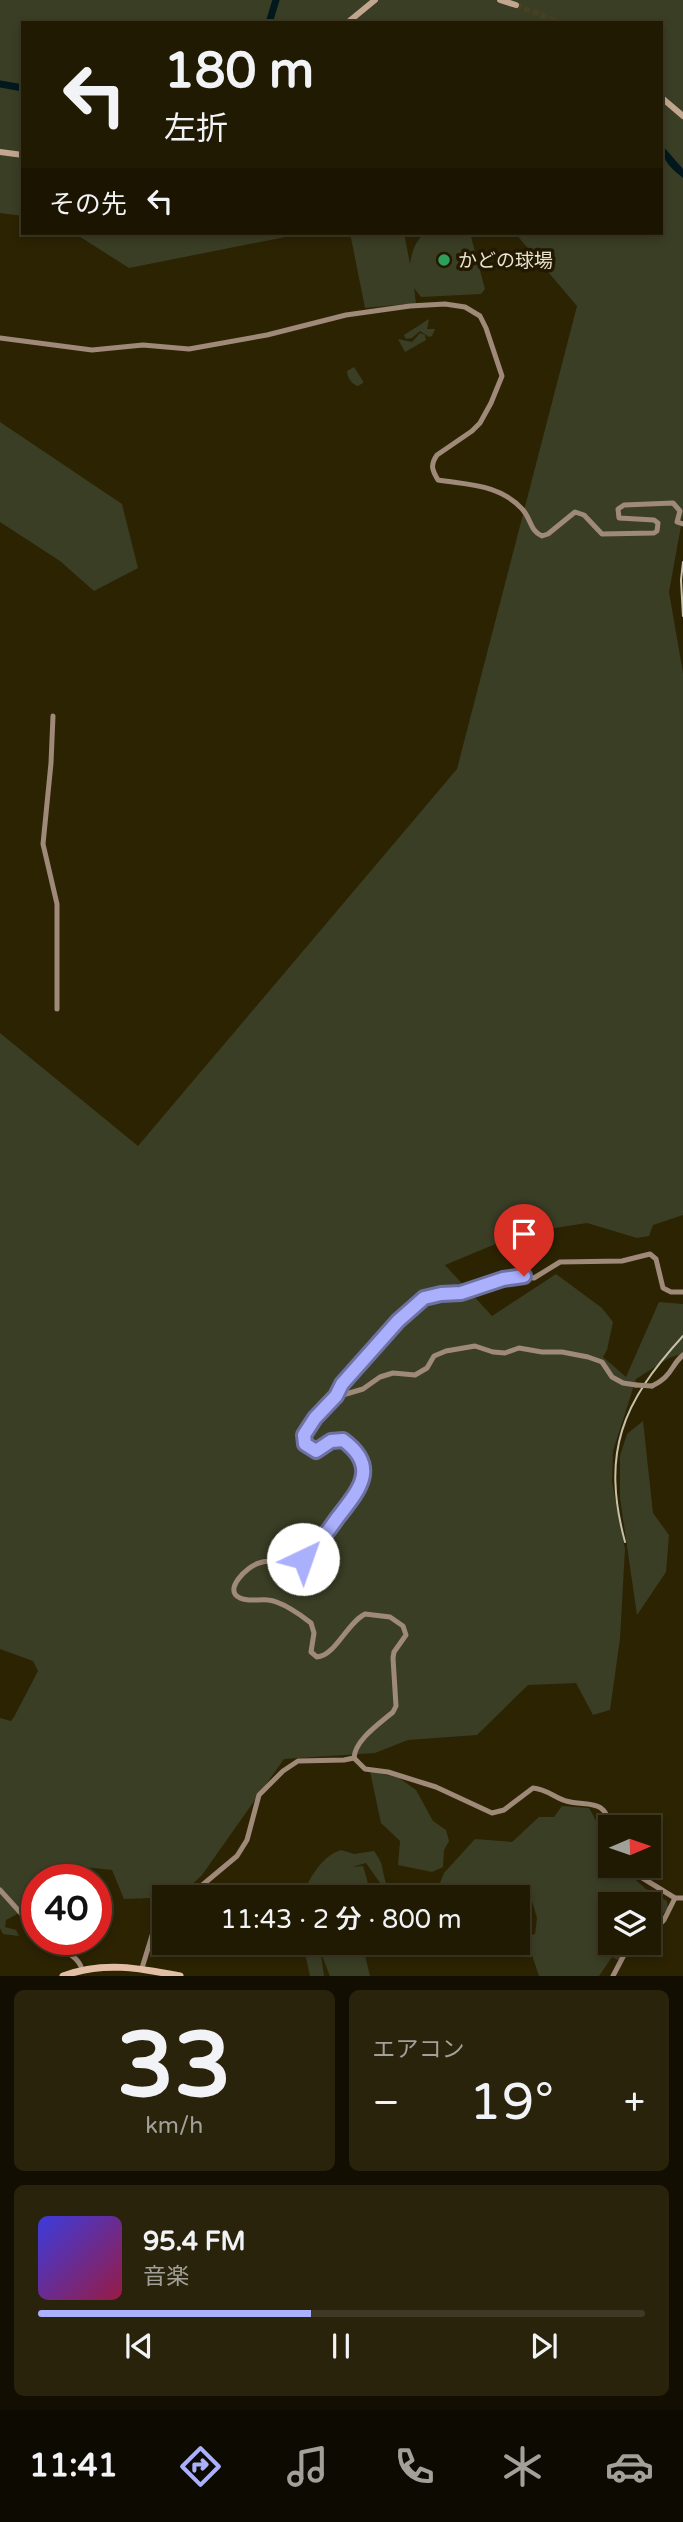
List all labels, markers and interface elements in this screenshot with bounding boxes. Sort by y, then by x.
text: 180 m [164,42,314,101]
icon: left [49,49,140,140]
text: 左折 [164,110,228,148]
icon: left [141,182,179,220]
text: その先 [49,189,127,220]
place label: かどの球場 [458,250,553,272]
marker: かどの球場 [436,252,452,268]
pin [494,1204,554,1276]
icon: arrive [505,1215,543,1253]
position arrow [266,1522,340,1596]
north arrow [598,1815,662,1878]
map controls [598,1815,661,1955]
speed limit sign: 40 [21,1864,112,1955]
button: layers [598,1892,661,1955]
text: 11:43 · 2 分 · 800 m [220,1904,462,1935]
text: 33 [117,2011,231,2121]
text: エアコン [373,2036,465,2064]
text: 19° [469,2071,554,2134]
text: − [373,2080,400,2126]
text: + [624,2080,645,2126]
text: km/h [145,2112,203,2140]
text: 95.4 FM [143,2226,246,2257]
text: 音楽 [143,2263,189,2291]
icon: previous [120,2327,158,2365]
icon: pause [322,2327,360,2365]
icon: next [525,2327,563,2365]
icon: directions [176,2442,225,2491]
icon: music [283,2442,332,2491]
icon: phone [390,2442,439,2491]
icon: climate [498,2442,547,2491]
icon: car [605,2442,654,2491]
text: 11:41 [29,2447,118,2485]

